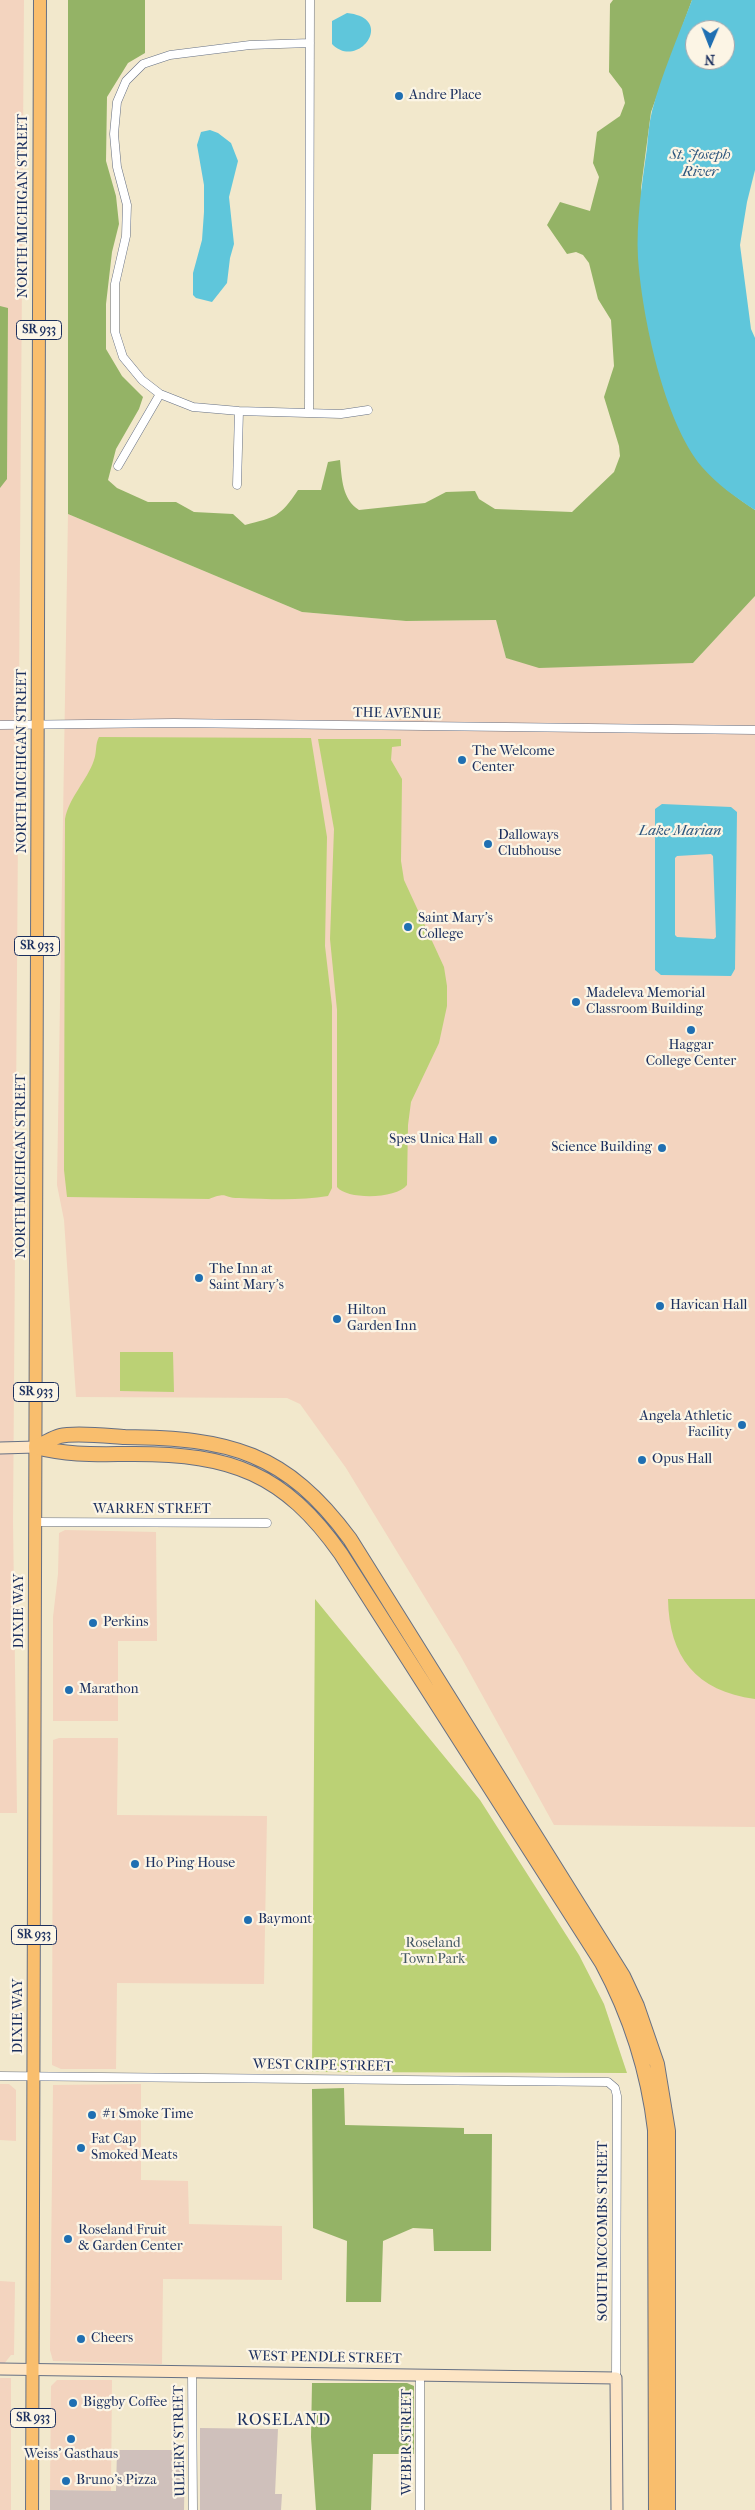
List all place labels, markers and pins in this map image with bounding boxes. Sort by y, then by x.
place label: Andre Place [409,88,481,104]
marker: Andre Place [393,90,405,102]
place label: The Welcome Center [472,744,555,776]
marker: The Welcome Center [456,754,468,766]
place label: Dalloways Clubhouse [498,828,561,860]
marker: Dalloways Clubhouse [482,838,494,850]
place label: Saint Mary's College [418,911,493,944]
marker: Saint Mary's College [402,921,414,933]
place label: Madeleva Memorial Classroom Building [586,986,705,1019]
marker: Madeleva Memorial Classroom Building [570,996,582,1008]
marker: Haggar College Center [685,1024,697,1036]
place label: Haggar College Center [646,1038,736,1070]
place label: Spes Unica Hall [389,1132,483,1148]
marker: Spes Unica Hall [487,1134,499,1146]
place label: Science Building [551,1140,652,1156]
marker: Science Building [656,1142,668,1154]
place label: The Inn at Saint Mary's [209,1262,284,1294]
marker: The Inn at Saint Mary's [193,1272,205,1284]
place label: Havican Hall [670,1298,747,1314]
marker: Havican Hall [654,1300,666,1312]
place label: Hilton Garden Inn [347,1303,417,1335]
marker: Hilton Garden Inn [331,1313,343,1325]
place label: Angela Athletic Facility [639,1409,732,1441]
marker: Angela Athletic Facility [736,1419,748,1431]
place label: Opus Hall [652,1452,712,1468]
marker: Opus Hall [636,1454,648,1466]
place label: Perkins [103,1615,149,1631]
marker: Perkins [87,1617,99,1629]
place label: Marathon [79,1682,139,1698]
marker: Marathon [63,1684,75,1696]
place label: Ho Ping House [145,1856,235,1872]
marker: Ho Ping House [129,1858,141,1870]
place label: Baymont [258,1912,312,1928]
marker: Baymont [242,1914,254,1926]
place label: #1 Smoke Time [102,2107,193,2123]
marker: #1 Smoke Time [86,2109,98,2121]
place label: Fat Cap Smoked Meats [91,2132,178,2164]
marker: Fat Cap Smoked Meats [75,2142,87,2154]
place label: Roseland Fruit & Garden Center [78,2223,183,2256]
marker: Roseland Fruit & Garden Center [62,2233,74,2245]
place label: Cheers [91,2331,133,2347]
marker: Cheers [75,2333,87,2345]
place label: Biggby Coffee [83,2395,167,2411]
marker: Biggby Coffee [67,2397,79,2409]
marker: Weiss' Gasthaus [65,2433,77,2445]
place label: Weiss' Gasthaus [24,2447,118,2463]
place label: Bruno's Pizza [76,2473,157,2489]
marker: Bruno's Pizza [60,2475,72,2487]

